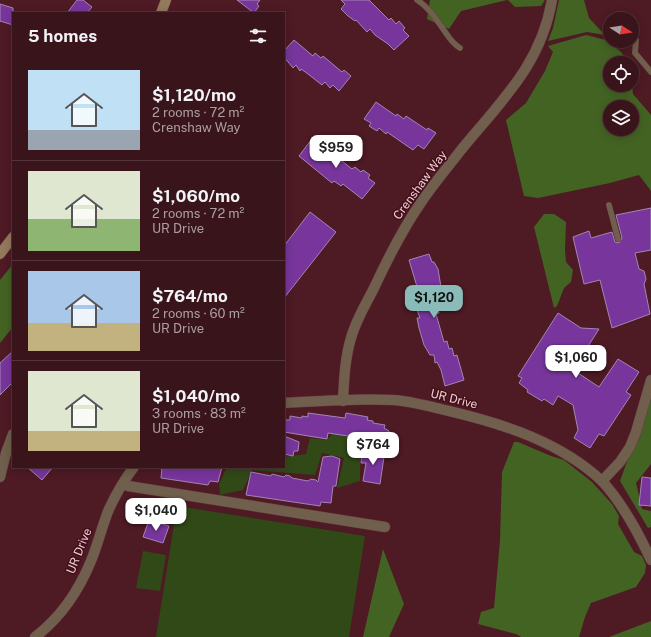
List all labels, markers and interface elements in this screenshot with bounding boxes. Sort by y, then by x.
north arrow [603,12,639,48]
map controls [603,12,639,136]
icon: filters [247,25,269,47]
text: 5 homes [28,26,97,46]
button: locate [603,56,639,92]
text: $1,120/mo [152,85,236,105]
icon: home [60,86,108,134]
button: layers [603,100,639,136]
text: 2 rooms · 72 m² [152,105,244,120]
text: Crenshaw Way [152,120,240,135]
pin: $959 [312,135,360,169]
text: $959 [319,140,353,155]
street label: Crenshaw Way [390,147,450,222]
text: $1,060/mo [152,186,240,206]
icon: home [60,187,108,235]
text: 2 rooms · 72 m² [152,206,244,221]
text: UR Drive [152,221,204,236]
pin: $1,120 [401,285,467,319]
text: $764/mo [152,286,228,306]
icon: home [60,287,108,335]
text: $1,120 [414,290,454,305]
text: 2 rooms · 60 m² [152,306,245,321]
text: UR Drive [152,321,204,336]
pin: $1,060 [543,345,609,379]
text: $1,060 [554,350,598,365]
text: $1,040/mo [152,386,240,406]
street label: UR Drive [429,386,479,412]
icon: home [60,387,108,435]
text: 3 rooms · 83 m² [152,406,246,421]
text: UR Drive [152,421,204,436]
pin: $764 [349,432,397,466]
text: $764 [356,437,390,452]
pin: $1,040 [123,498,189,532]
text: $1,040 [134,503,178,518]
street label: UR Drive [63,526,95,576]

